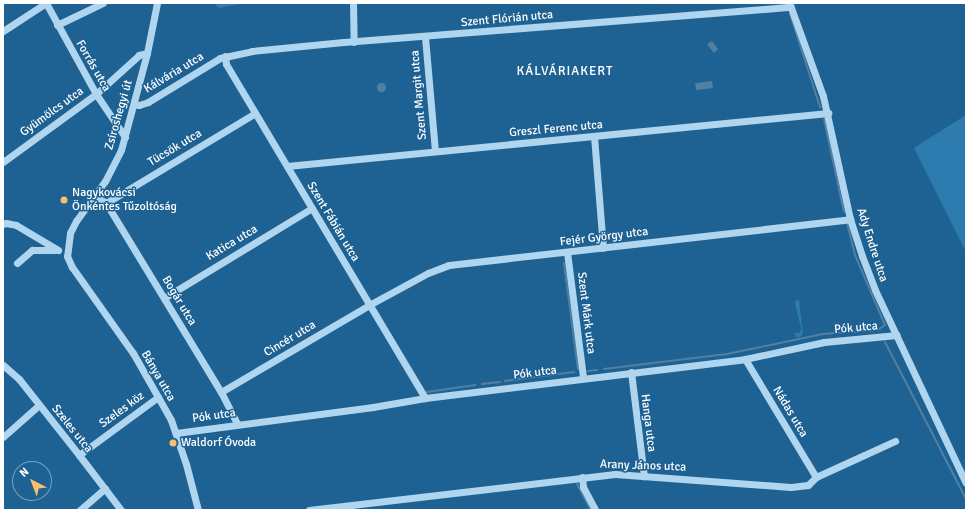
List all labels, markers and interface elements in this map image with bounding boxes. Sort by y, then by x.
street label: Szent Flórián utca [460,8,554,30]
street label: Forrás utca [72,38,114,94]
street label: Kálvária utca [142,50,206,96]
street label: Szent Margit utca [408,50,430,140]
district label: KÁLVÁRIAKERT [517,63,613,79]
street label: Zsíroshegyi út [102,78,136,152]
street label: Gyümölcs utca [17,84,87,140]
street label: Greszl Ferenc utca [509,118,603,140]
street label: Tücsök utca [146,126,204,170]
street label: Szent Fábián utca [304,180,362,264]
place label: Nagykovácsi Önkéntes Tűzoltóság [72,186,177,214]
marker: Nagykovácsi Önkéntes Tűzoltóság [59,195,69,205]
street label: Ady Endre utca [853,206,891,284]
street label: Katica utca [204,222,260,264]
street label: Fejér György utca [559,224,649,250]
street label: Szent Márk utca [574,271,598,355]
street label: Bogár utca [159,274,199,328]
street label: Cincér utca [261,318,319,360]
street label: Pók utca [834,319,878,337]
street label: Bánya utca [138,348,178,404]
street label: Pók utca [512,363,558,383]
street label: Nádas utca [769,384,811,440]
street label: Szeles köz [97,389,147,431]
street label: Hanga utca [637,393,659,453]
street label: Szeles utca [48,402,96,456]
street label: Pók utca [191,406,237,426]
place label: Waldorf Óvoda [181,436,256,450]
marker: Waldorf Óvoda [168,438,178,448]
street label: Arany János utca [599,457,687,475]
north arrow [12,461,52,501]
text: N [17,465,31,480]

